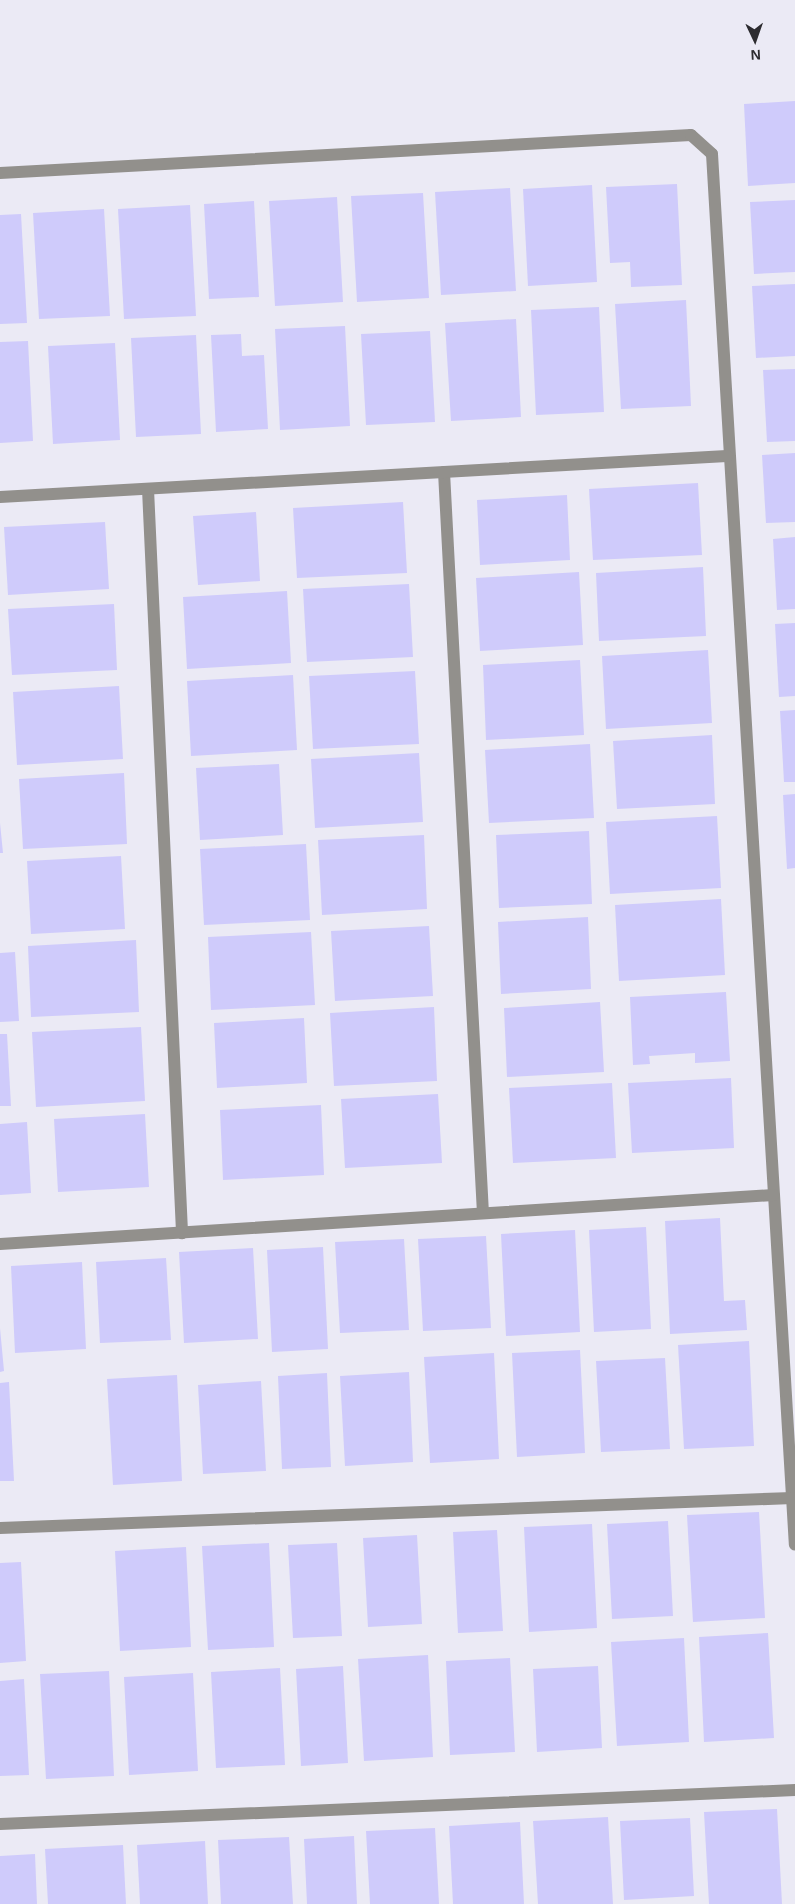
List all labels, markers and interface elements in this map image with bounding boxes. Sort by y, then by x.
north arrow [730,15,780,65]
text: N [750,47,761,63]

